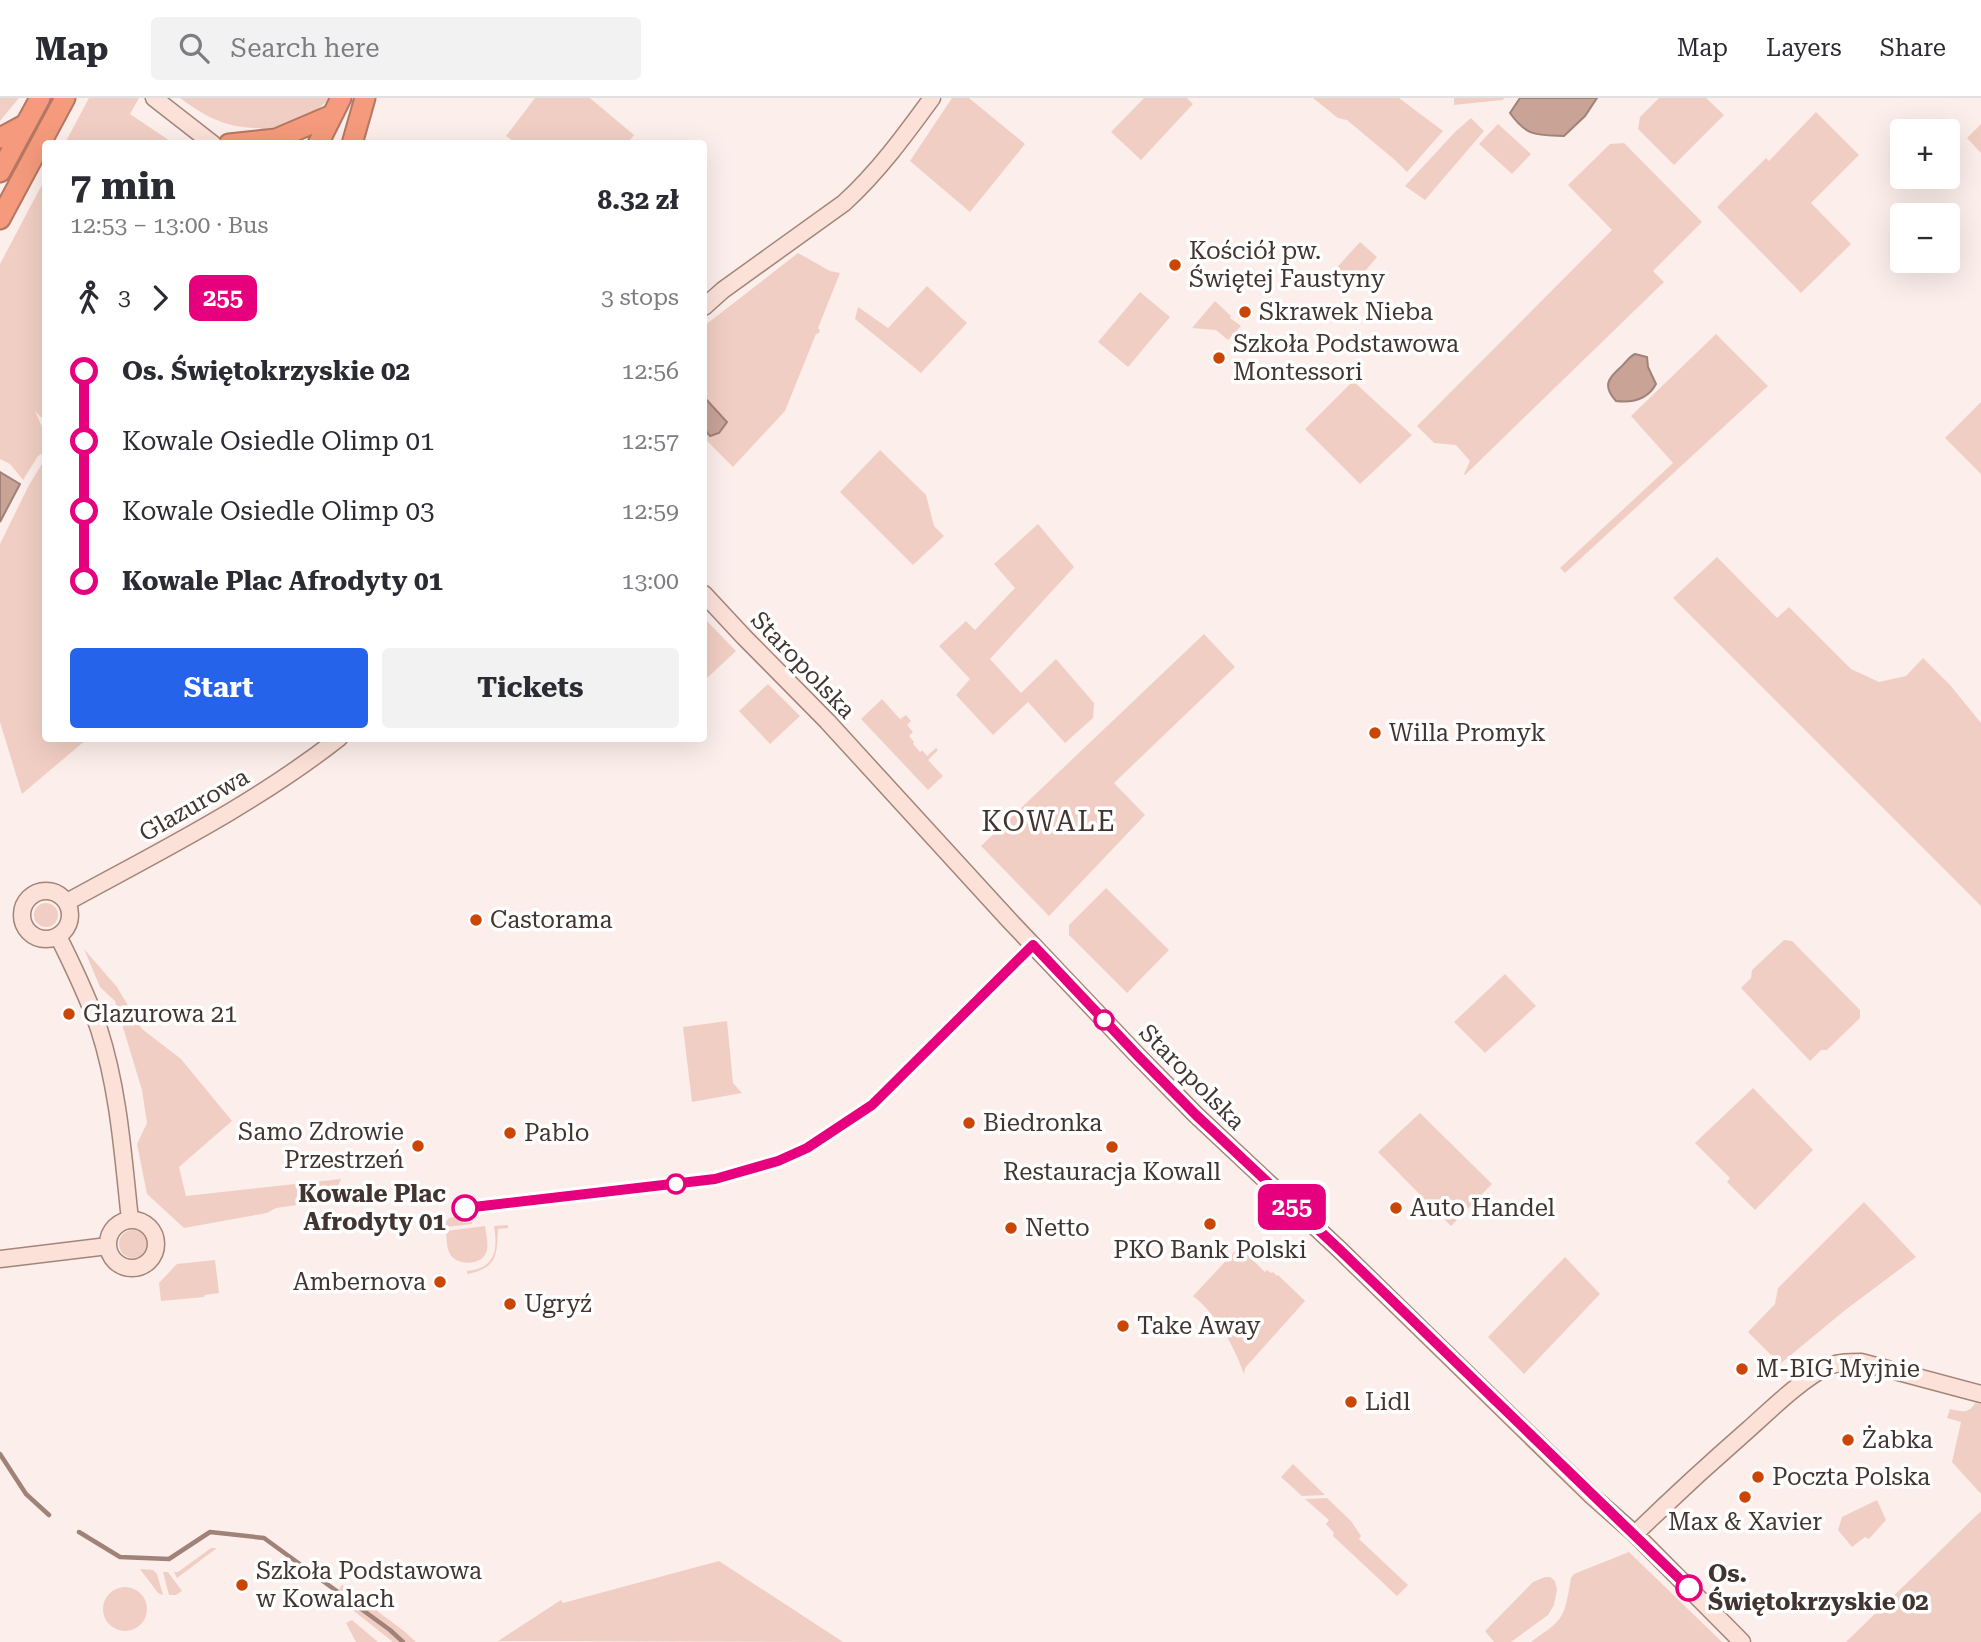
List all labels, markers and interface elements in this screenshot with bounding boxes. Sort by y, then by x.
search box [151,17,641,80]
text: Map [35,29,109,68]
icon: search [175,29,213,67]
text: Search here [231,33,380,63]
text: Map [1677,34,1728,62]
text: Layers [1766,34,1842,62]
text: Share [1880,34,1946,62]
map controls [1890,119,1960,273]
button: + [1890,119,1960,189]
text: 7 min [70,164,176,208]
text: 8.32 zł [597,185,679,215]
button: − [1890,203,1960,273]
text: 12:53 – 13:00 · Bus [70,212,268,239]
place label: Kościół pw. Świętej Faustyny [1189,237,1386,293]
marker: Kościół pw. Świętej Faustyny [1167,257,1183,273]
icon: walk [70,279,108,317]
icon: forward [141,279,179,317]
text: 3 [118,284,131,311]
text: 255 [203,284,243,312]
text: 3 stops [601,284,679,311]
place label: Skrawek Nieba [1259,298,1433,326]
marker: Skrawek Nieba [1237,304,1253,320]
place label: Szkoła Podstawowa Montessori [1233,330,1459,386]
marker: Szkoła Podstawowa Montessori [1211,350,1227,366]
text: Os. Świętokrzyskie 02 [122,356,410,386]
text: 12:56 [622,358,679,385]
text: Kowale Osiedle Olimp 01 [122,426,435,456]
text: 12:57 [622,428,679,455]
text: Kowale Osiedle Olimp 03 [122,496,435,526]
text: 12:59 [622,498,679,525]
text: Kowale Plac Afrodyty 01 [122,566,443,596]
text: 13:00 [622,568,679,595]
street label: Staropolska [745,606,861,724]
button: Start [70,648,368,728]
button: Tickets [382,648,679,728]
place label: Willa Promyk [1389,719,1546,747]
marker: Willa Promyk [1367,725,1383,741]
street label: Glazurowa [134,762,254,848]
district label: KOWALE [981,805,1117,838]
place label: Castorama [490,906,613,934]
marker: Castorama [468,912,484,928]
place label: Glazurowa 21 [83,1000,238,1028]
marker: Glazurowa 21 [61,1006,77,1022]
unlabelled marker [1094,1010,1114,1030]
street label: Staropolska [1133,1018,1251,1136]
place label: Biedronka [983,1109,1102,1137]
marker: Biedronka [961,1115,977,1131]
place label: Samo Zdrowie Przestrzeń [238,1118,404,1174]
place label: Pablo [524,1119,589,1147]
marker: Pablo [502,1125,518,1141]
marker: Samo Zdrowie Przestrzeń [410,1138,426,1154]
marker: Restauracja Kowall [1104,1139,1120,1155]
place label: Restauracja Kowall [1003,1158,1221,1186]
unlabelled marker [666,1174,686,1194]
place label: Kowale Plac Afrodyty 01 [298,1180,446,1236]
line badge: 255 [1252,1184,1332,1230]
text: 255 [1272,1193,1312,1221]
place label: Auto Handel [1410,1194,1555,1222]
marker: Kowale Plac Afrodyty 01 [452,1195,478,1221]
marker: Auto Handel [1388,1200,1404,1216]
place label: Netto [1025,1214,1090,1242]
marker: PKO Bank Polski [1202,1216,1218,1232]
marker: Netto [1003,1220,1019,1236]
place label: PKO Bank Polski [1113,1236,1307,1264]
place label: Ambernova [293,1268,426,1296]
marker: Ambernova [432,1274,448,1290]
place label: Ugryź [524,1290,592,1318]
marker: Ugryź [502,1296,518,1312]
place label: Take Away [1137,1312,1261,1340]
marker: Take Away [1115,1318,1131,1334]
place label: M-BIG Myjnie [1756,1355,1920,1383]
marker: M-BIG Myjnie [1734,1361,1750,1377]
place label: Lidl [1365,1388,1410,1416]
marker: Lidl [1343,1394,1359,1410]
place label: Żabka [1862,1425,1933,1454]
marker: Żabka [1840,1432,1856,1448]
place label: Poczta Polska [1772,1463,1930,1491]
marker: Poczta Polska [1750,1469,1766,1485]
marker: Max & Xavier [1737,1489,1753,1505]
place label: Max & Xavier [1668,1508,1822,1536]
place label: Szkoła Podstawowa w Kowalach [256,1557,482,1613]
place label: Os. Świętokrzyskie 02 [1708,1560,1929,1616]
marker: Os. Świętokrzyskie 02 [1676,1575,1702,1601]
marker: Szkoła Podstawowa w Kowalach [234,1577,250,1593]

